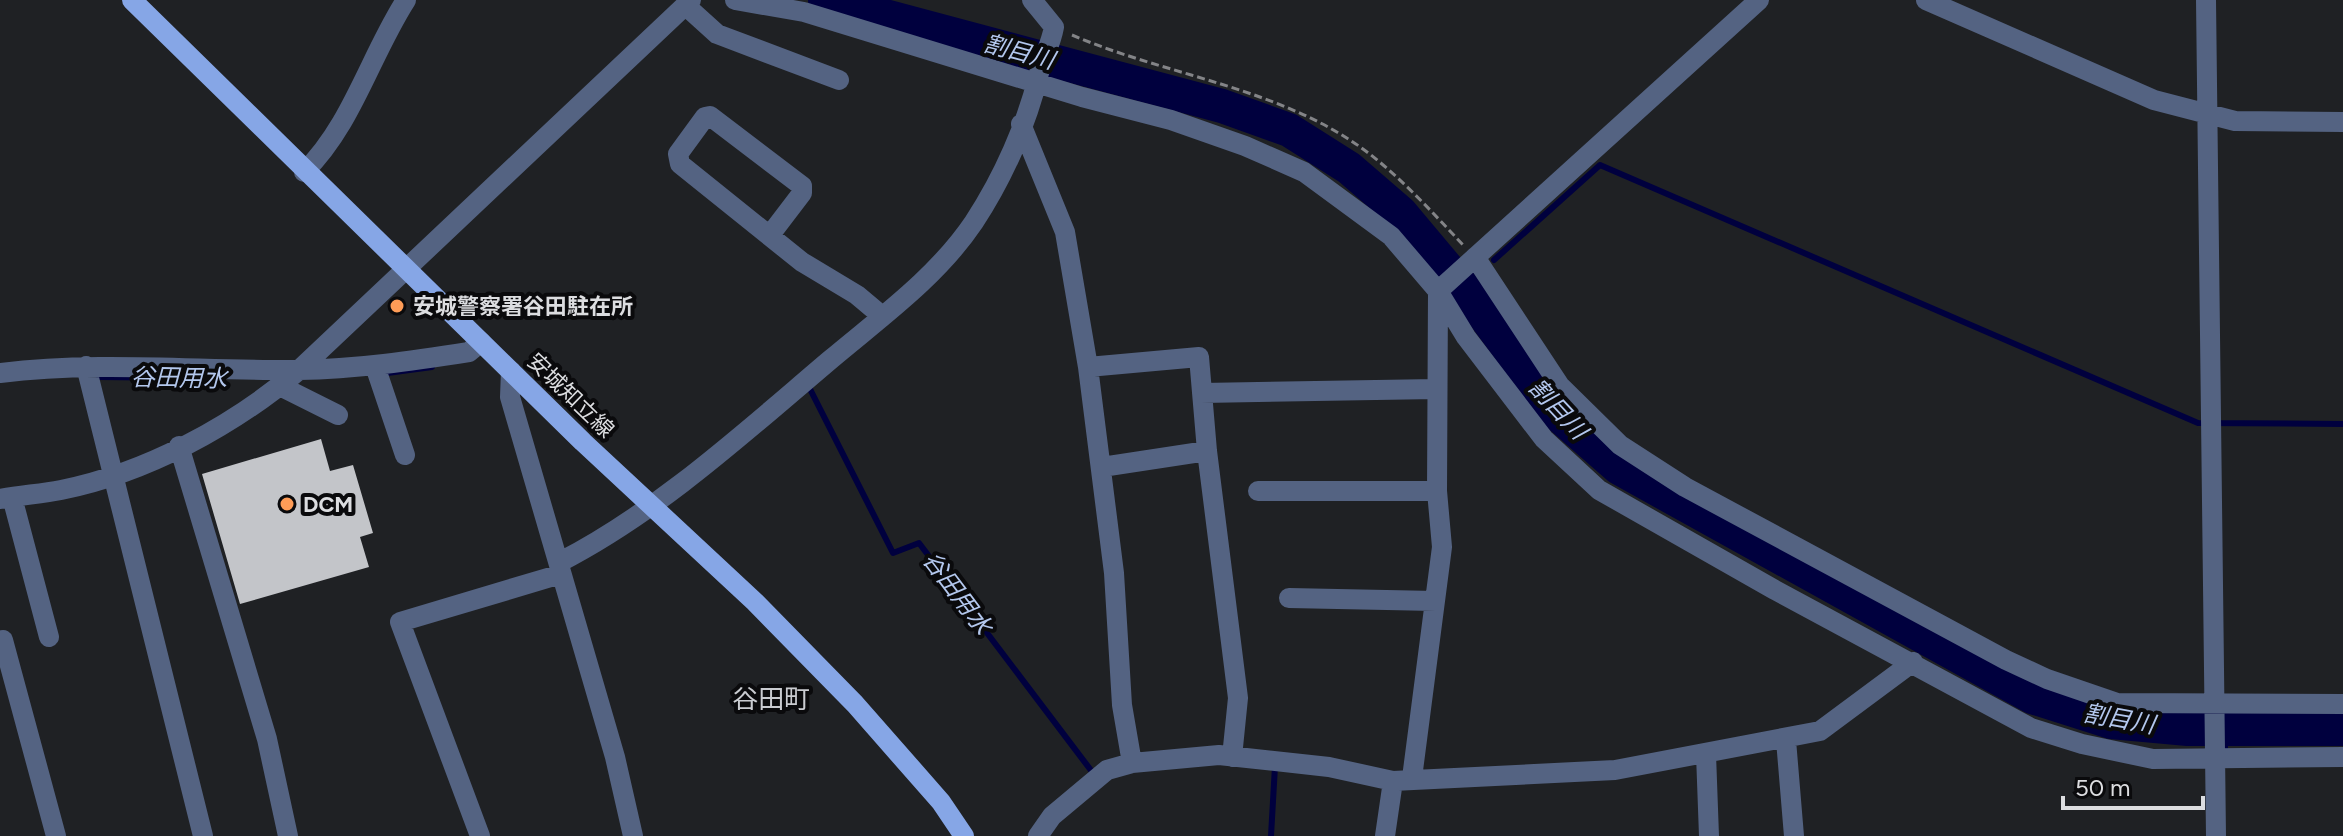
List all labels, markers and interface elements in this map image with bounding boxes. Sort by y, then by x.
water label: 割目川 [981,28,1061,76]
place label: 安城警察署谷田駐在所 [413,293,633,320]
marker: 安城警察署谷田駐在所 [388,297,406,315]
street label: 安城知立線 [522,347,620,443]
water label: 谷田用水 [131,362,230,393]
water label: 割目川 [1523,372,1596,447]
place label: DCM [303,491,353,518]
marker: DCM [278,495,296,513]
water label: 谷田用水 [917,546,1000,642]
district label: 谷田町 [732,683,810,715]
water label: 割目川 [2081,698,2160,740]
scale bar [2063,760,2203,810]
text: 50 m [2075,773,2131,802]

